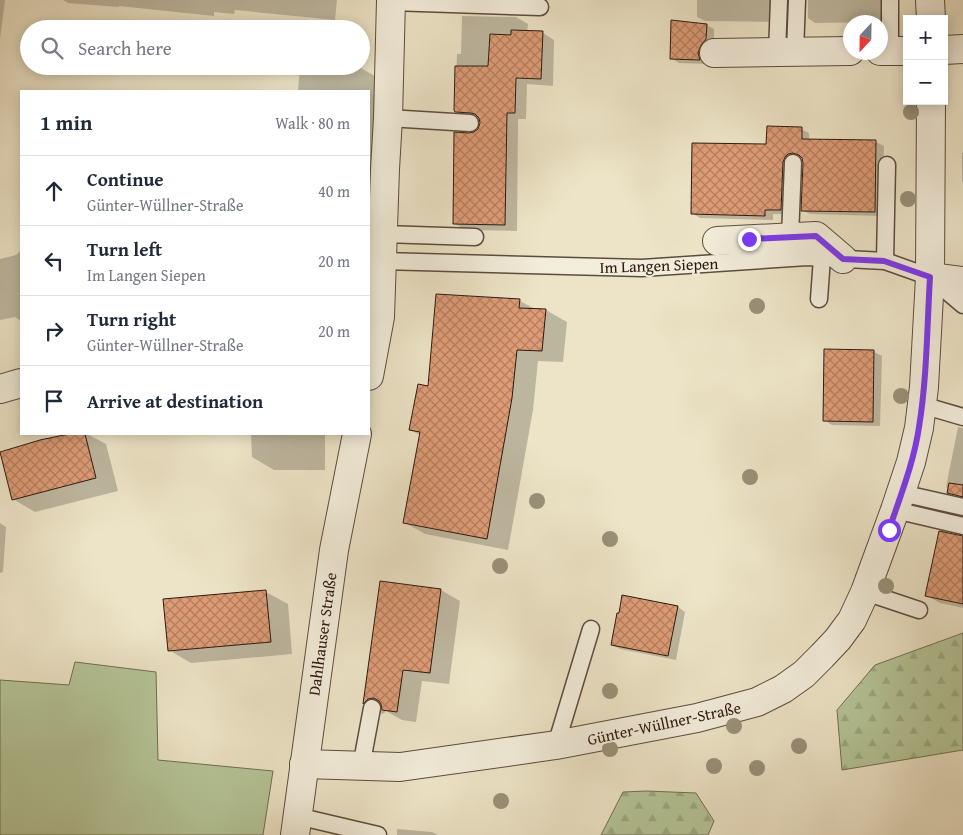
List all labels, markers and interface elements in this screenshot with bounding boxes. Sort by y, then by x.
north arrow [843,15,888,60]
map controls [903,15,948,105]
button: + [903,15,948,60]
search box [20,20,370,75]
icon: search [38,34,66,62]
text: Search here [78,34,172,62]
button: − [903,60,948,105]
text: 1 min [40,107,92,138]
text: Walk · 80 m [275,111,350,135]
text: Continue [87,165,164,193]
icon: ahead [40,177,68,205]
text: 40 m [318,179,350,203]
text: Günter-Wüllner-Straße [87,193,243,217]
route end [738,228,761,251]
text: Turn left [87,235,162,263]
icon: left [40,247,68,275]
text: 20 m [318,249,350,273]
street label: Im Langen Siepen [599,251,719,279]
text: Im Langen Siepen [87,263,206,287]
text: Turn right [87,305,176,333]
icon: right [40,317,68,345]
text: 20 m [318,319,350,343]
text: Günter-Wüllner-Straße [87,333,243,357]
icon: arrive [40,387,68,415]
text: Arrive at destination [87,387,263,415]
route start [878,519,901,542]
street label: Dahlhauser Straße [301,571,343,697]
street label: Günter-Wüllner-Straße [585,695,743,751]

